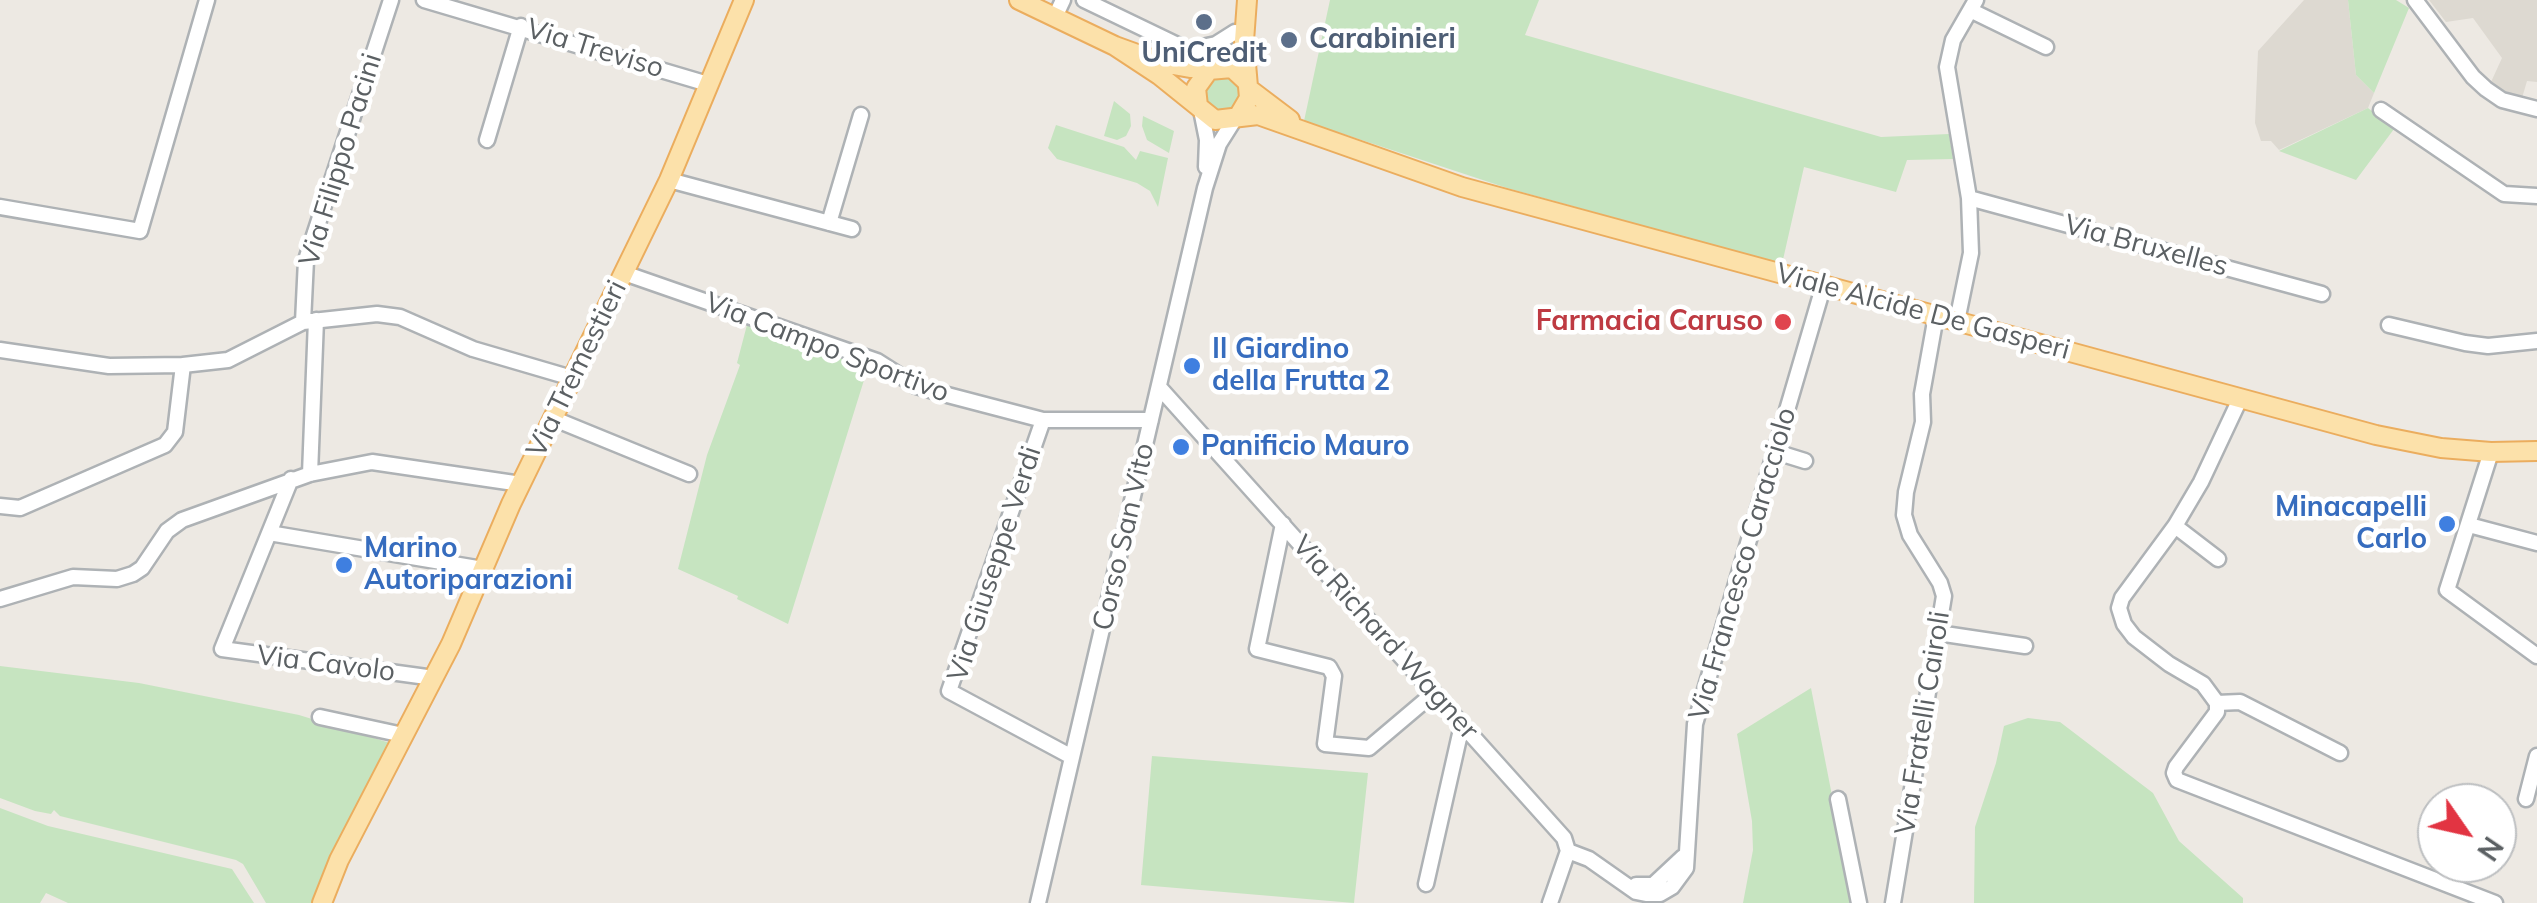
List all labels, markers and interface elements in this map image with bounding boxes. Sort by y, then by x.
marker: UniCredit [1193,11,1215,33]
street label: Via Treviso [522,12,668,86]
place label: Carabinieri [1309,23,1456,57]
marker: Carabinieri [1278,29,1300,51]
place label: UniCredit [1141,37,1267,71]
street label: Via Filippo Pacini [293,49,389,271]
street label: Via Bruxelles [2061,208,2231,284]
street label: Viale Alcide De Gasperi [1772,257,2074,367]
street label: Via Tremestieri [520,275,634,463]
street label: Via Campo Sportivo [700,286,954,410]
place label: Farmacia Caruso [1536,305,1763,339]
marker: Farmacia Caruso [1772,311,1794,333]
place label: Il Giardino della Frutta 2 [1212,333,1390,399]
marker: Il Giardino della Frutta 2 [1181,355,1203,377]
street label: Via Francesco Caracciolo [1682,404,1804,724]
place label: Panificio Mauro [1201,430,1410,464]
marker: Panificio Mauro [1170,436,1192,458]
street label: Corso San Vito [1086,440,1162,634]
street label: Via Giuseppe Verdi [941,442,1049,686]
place label: Minacapelli Carlo [2275,491,2427,557]
marker: Minacapelli Carlo [2436,513,2458,535]
street label: Via Richard Wagner [1285,529,1485,747]
place label: Marino Autoriparazioni [364,532,573,598]
marker: Marino Autoriparazioni [333,554,355,576]
street label: Via Fratelli Cairoli [1889,609,1957,837]
street label: Via Cavolo [255,639,397,689]
north arrow [2417,783,2517,883]
text: N [2470,830,2511,867]

